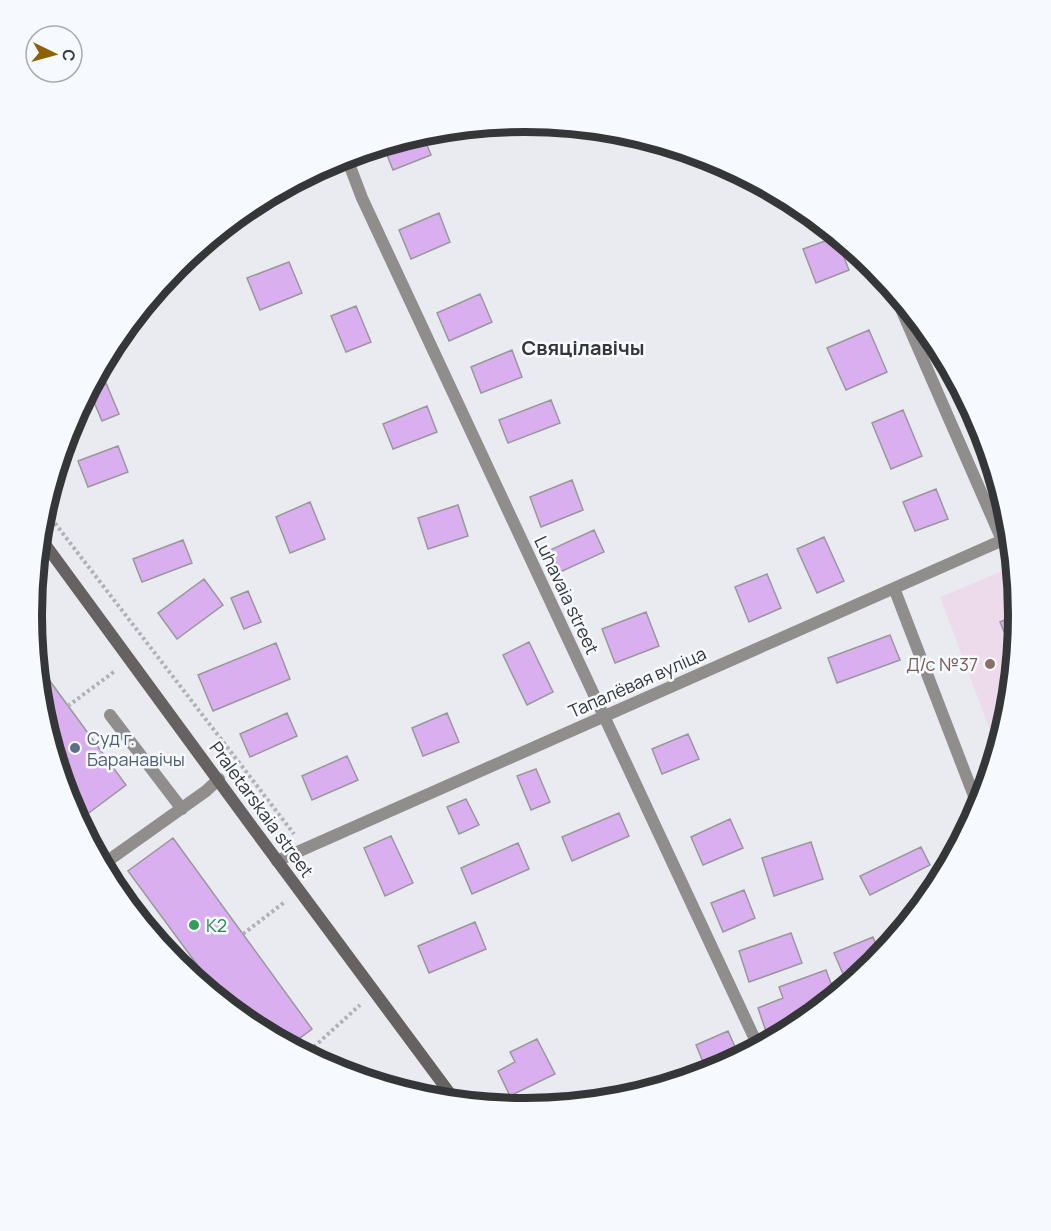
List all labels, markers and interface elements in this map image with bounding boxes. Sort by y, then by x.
north arrow [24,24,84,84]
text: С [57,48,80,62]
district label: Свяцілавічы [522,334,644,361]
street label: Luhavaia street [529,532,605,658]
street label: Тапалёвая вуліца [564,641,710,723]
place label: Д/с №37 [906,652,978,676]
marker: Д/с №37 [983,657,997,671]
place label: Суд г. Баранавічы [87,726,185,771]
street label: Praletarskaia street [205,736,319,882]
marker: Суд г. Баранавічы [68,741,82,755]
place label: К2 [206,913,227,937]
marker: К2 [187,918,201,932]

